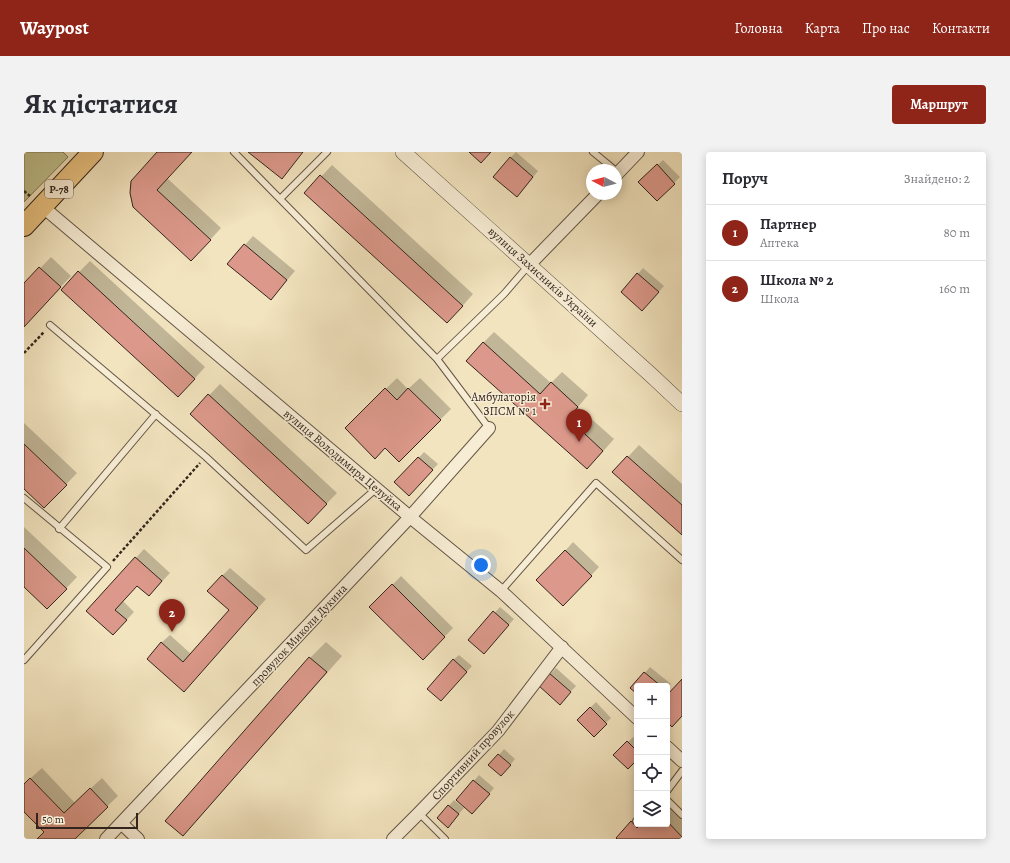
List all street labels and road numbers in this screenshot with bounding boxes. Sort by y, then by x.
road number: Р-78 [45,180,73,198]
street label: вулиця Захисників України [485,223,601,331]
street label: вулиця Володимира Целуйка [280,406,406,515]
street label: провулок Миколи Дукина [247,580,351,690]
street label: Спортивний провулок [428,706,518,804]

